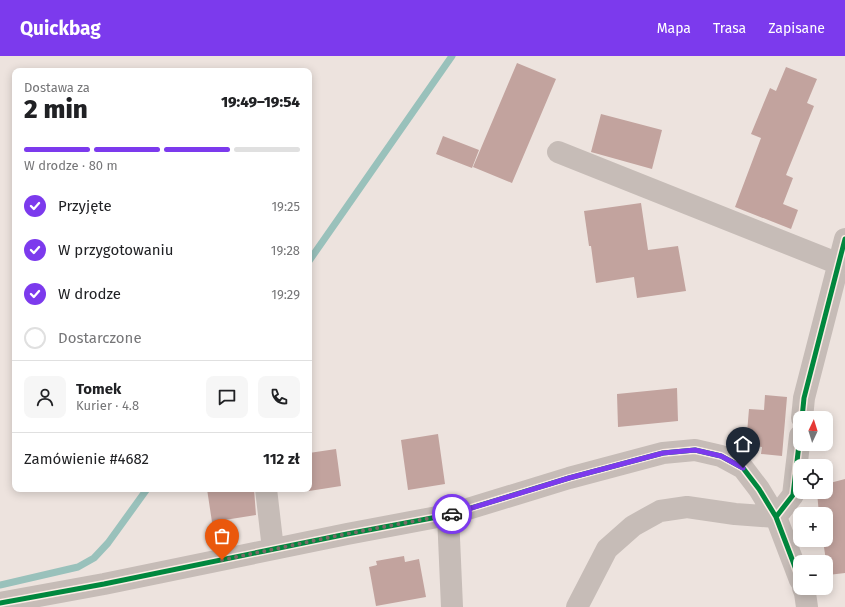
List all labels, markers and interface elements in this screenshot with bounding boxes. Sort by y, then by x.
text: Quickbag [20,17,101,40]
text: Mapa [657,20,691,37]
text: Trasa [713,20,746,37]
text: Zapisane [768,20,825,37]
text: Dostawa za [24,80,90,95]
text: 19:49–19:54 [221,93,300,111]
text: 2 min [24,94,88,125]
text: W drodze · 80 m [24,158,118,173]
icon: check [24,195,46,217]
text: Przyjęte [58,197,112,215]
text: 19:25 [271,199,300,214]
icon: check [24,239,46,261]
text: W przygotowaniu [58,241,174,259]
text: 19:28 [271,243,300,258]
icon: check [24,283,46,305]
text: W drodze [58,285,121,303]
text: 19:29 [271,287,300,302]
text: Dostarczone [58,329,142,347]
button: person [24,376,66,418]
button: chat [206,376,248,418]
button: phone [258,376,300,418]
text: Tomek [76,380,121,398]
text: Kurier · 4.8 [76,398,139,413]
north arrow [793,411,833,451]
map controls [793,411,833,595]
pin [726,427,760,468]
icon: home [732,433,754,455]
text: Zamówienie #4682 [24,450,149,468]
text: 112 zł [263,450,300,468]
button: locate [793,459,833,499]
courier [432,494,472,534]
icon: car [441,503,463,525]
button: + [793,507,833,547]
pin [205,519,239,560]
icon: bag [211,525,233,547]
button: − [793,555,833,595]

